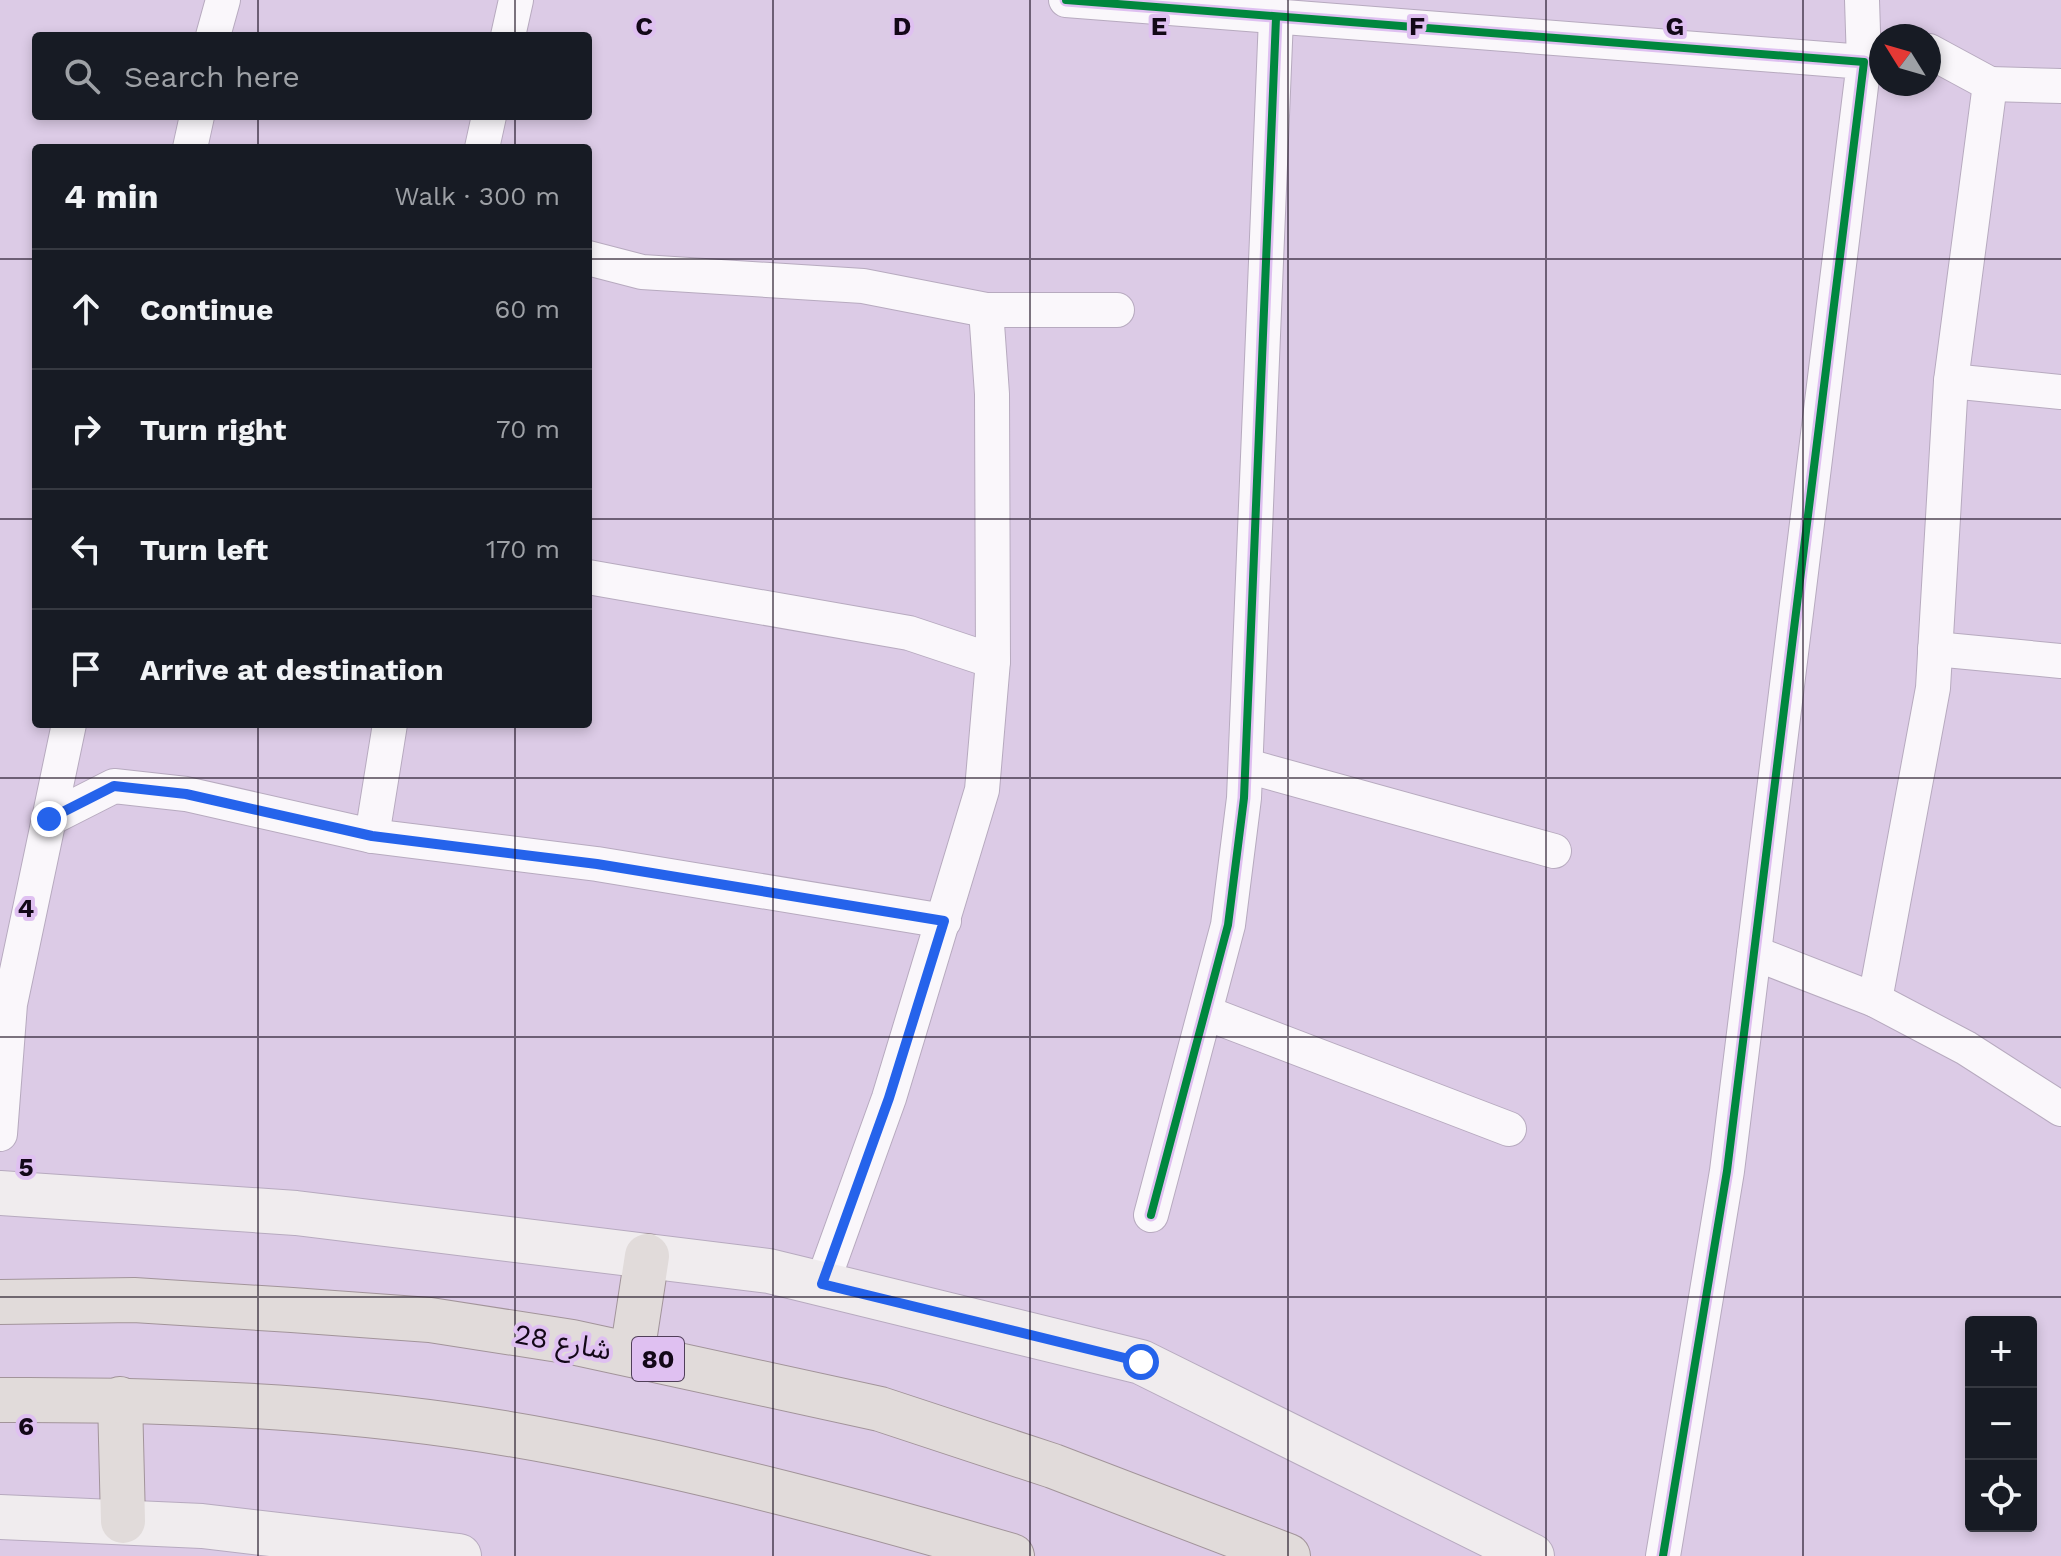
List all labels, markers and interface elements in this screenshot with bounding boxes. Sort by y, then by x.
text: C [635,11,653,41]
text: D [893,11,911,41]
text: E [1151,11,1167,41]
text: F [1409,11,1425,41]
text: G [1666,11,1684,41]
north arrow [1869,24,1941,96]
search box [32,32,592,120]
icon: search [60,54,104,98]
text: Search here [124,59,300,94]
text: 4 min [64,176,159,216]
text: Walk · 300 m [394,181,560,211]
icon: ahead [64,287,108,331]
text: Continue [140,292,273,327]
text: 60 m [494,294,560,324]
icon: right [64,407,108,451]
text: Turn right [140,412,286,447]
text: 70 m [496,414,560,444]
icon: left [64,527,108,571]
text: Turn left [140,532,268,567]
text: 170 m [486,534,560,564]
icon: arrive [64,647,108,691]
text: Arrive at destination [140,652,444,687]
route end [31,801,67,837]
text: 4 [18,893,35,923]
text: 5 [18,1152,34,1182]
map controls [1965,1316,2037,1532]
button: + [1965,1316,2037,1388]
street label: شارع 28 [511,1317,614,1371]
road number: 80 [632,1337,684,1381]
route start [1123,1344,1159,1380]
button: − [1965,1388,2037,1460]
text: 6 [18,1411,34,1441]
button: locate [1965,1460,2037,1532]

